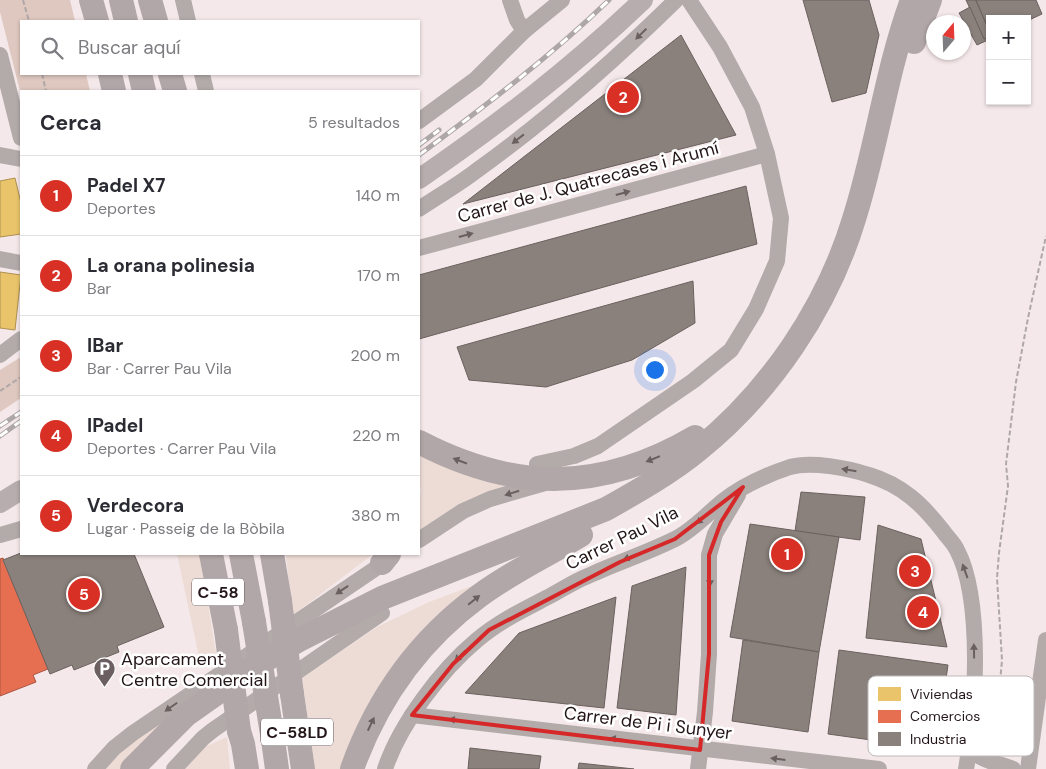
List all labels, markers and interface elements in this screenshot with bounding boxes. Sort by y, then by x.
north arrow [926,15,971,60]
map controls [986,15,1031,105]
button: + [986,15,1031,60]
search box [20,20,420,75]
one-way arrow [636,28,648,40]
icon: search [38,34,66,62]
text: Buscar aquí [78,35,181,60]
button: − [986,60,1031,105]
pin: 2 [607,78,639,116]
text: Cerca [40,109,102,137]
text: 5 resultados [308,112,400,133]
one-way arrow [512,134,525,145]
street label: Carrer de J. Quatrecases i Arumí [455,136,721,228]
text: Padel X7 [87,173,166,198]
text: 1 [53,185,59,206]
text: 140 m [356,185,400,206]
one-way arrow [615,189,630,197]
text: Deportes [87,198,156,219]
one-way arrow [458,231,473,239]
text: La orana polinesia [87,253,255,278]
text: 2 [51,265,61,286]
text: 170 m [357,265,400,286]
text: Bar [87,278,111,299]
text: IBar [87,333,123,358]
text: 3 [51,345,61,366]
text: 200 m [351,345,400,366]
your location [642,357,668,383]
text: Bar · Carrer Pau Vila [87,358,232,379]
text: IPadel [87,413,143,438]
text: 4 [51,425,61,446]
text: 220 m [352,425,400,446]
text: Deportes · Carrer Pau Vila [87,438,276,459]
one-way arrow [645,455,660,463]
one-way arrow [453,456,467,464]
one-way arrow [840,466,856,474]
one-way arrow [505,489,520,497]
text: Verdecora [87,493,184,518]
street label: Carrer Pau Vila [562,500,682,576]
text: 5 [51,505,61,526]
text: 380 m [351,505,400,526]
one-way arrow [696,513,708,525]
text: Lugar · Passeig de la Bòbila [87,518,285,539]
pin: 1 [771,535,803,573]
pin: 3 [899,552,931,590]
one-way arrow [623,554,637,562]
one-way arrow [961,564,968,579]
one-way arrow [706,572,714,588]
pin: 5 [68,575,100,613]
road number: C-58 [192,578,244,606]
one-way arrow [335,585,349,595]
pin: 4 [907,593,939,631]
one-way arrow [467,595,480,605]
one-way arrow [970,642,978,658]
place label: Aparcament Centre Comercial [121,647,267,692]
one-way arrow [454,650,466,662]
parking icon: Aparcament Centre Comercial [93,657,117,688]
legend [868,676,1034,756]
text: Viviendas [910,685,973,703]
street label: Carrer de Pi i Sunyer [563,701,734,745]
one-way arrow [164,702,178,712]
text: Comercios [910,707,980,725]
one-way arrow [447,716,463,724]
one-way arrow [367,717,375,731]
road number: C-58LD [261,719,333,746]
text: Industria [910,730,966,748]
one-way arrow [609,735,625,743]
one-way arrow [770,755,786,763]

